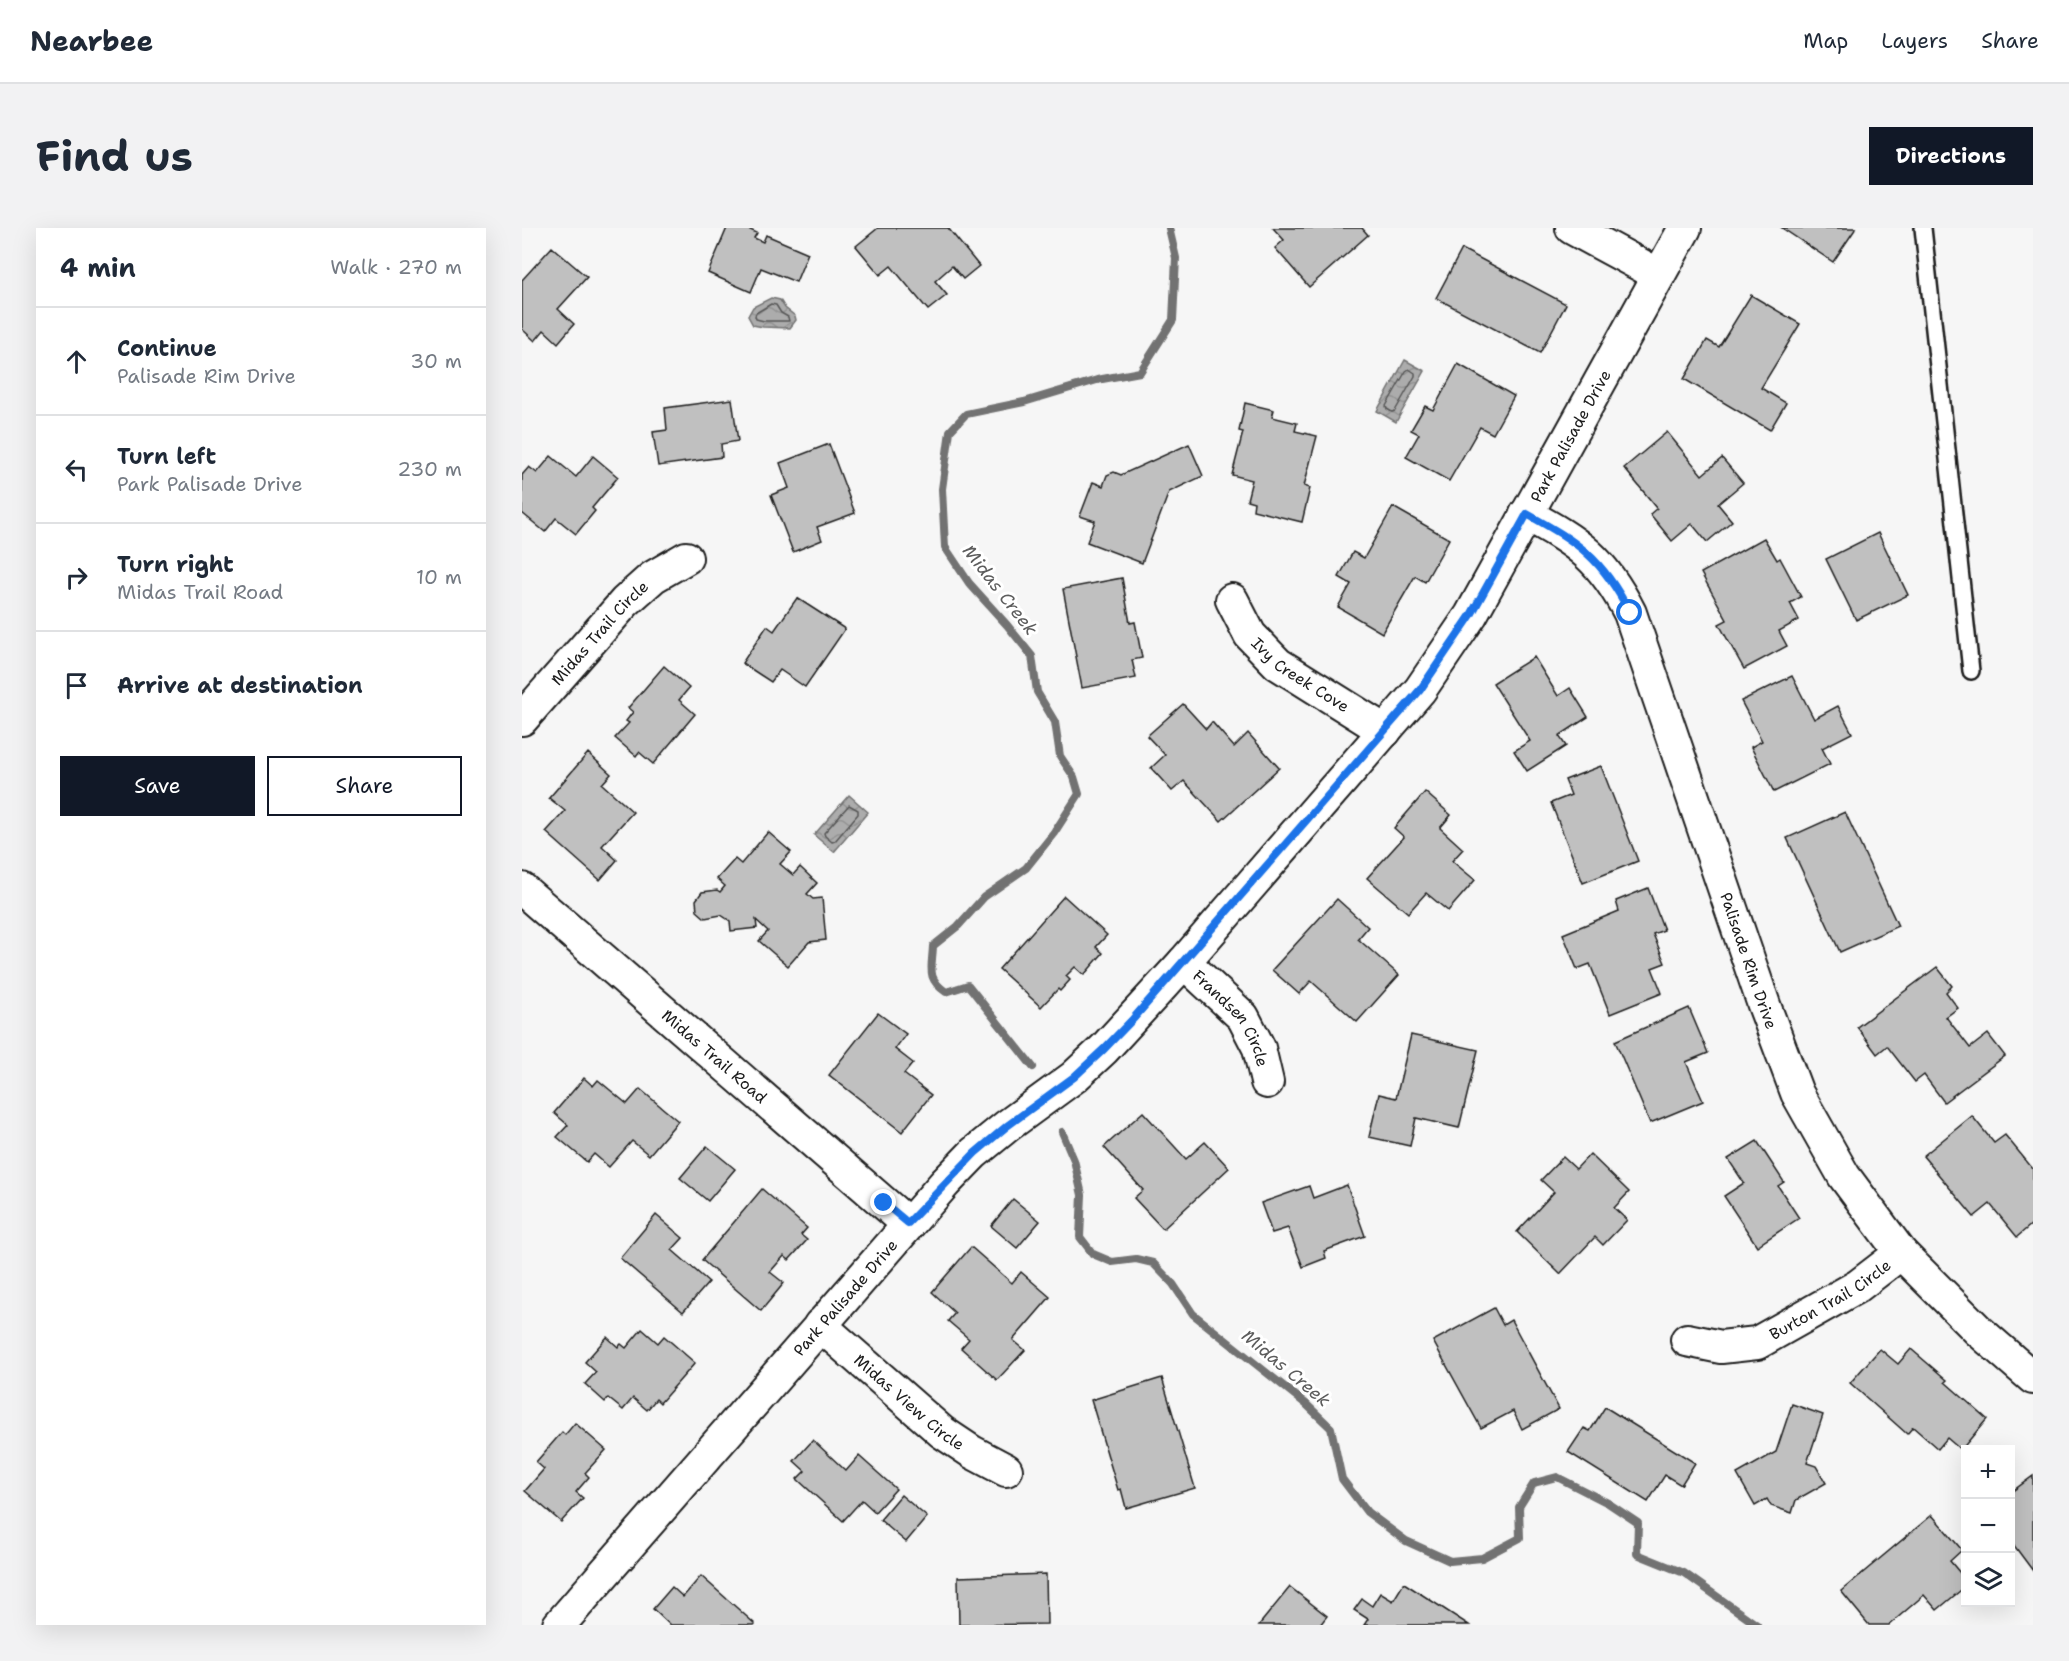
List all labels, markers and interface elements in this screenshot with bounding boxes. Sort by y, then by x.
text: Nearbee [30,22,153,60]
text: Map [1803,27,1848,55]
text: Layers [1881,27,1948,55]
text: Share [1981,27,2039,55]
button: Directions [1869,127,2033,185]
text: Find us [36,128,193,184]
text: 4 min [60,250,136,285]
text: Walk · 270 m [330,254,462,280]
text: Continue [117,334,217,363]
icon: ahead [60,345,93,378]
text: 30 m [410,348,462,374]
text: Palisade Rim Drive [117,363,296,389]
street label: Park Palisade Drive [1525,366,1616,506]
text: Turn left [117,442,216,471]
icon: left [60,453,93,486]
text: 230 m [397,456,462,482]
text: Park Palisade Drive [117,471,302,497]
water label: Midas Creek [957,540,1043,641]
text: Turn right [117,550,234,579]
icon: right [60,561,93,594]
text: 10 m [416,564,462,590]
street label: Midas Trail Circle [547,576,653,690]
text: Midas Trail Road [117,579,283,605]
route start [1616,599,1642,625]
street label: Ivy Creek Cove [1247,633,1353,717]
icon: arrive [60,669,93,702]
text: Arrive at destination [117,671,363,700]
button: Save [60,756,255,816]
button: Share [267,756,462,816]
street label: Palisade Rim Drive [1715,890,1782,1032]
street label: Frandsen Circle [1188,965,1273,1069]
street label: Midas Trail Road [657,1005,771,1108]
route end [870,1189,896,1215]
street label: Park Palisade Drive [789,1235,902,1361]
street label: Burton Trail Circle [1766,1255,1895,1345]
water label: Midas Creek [1237,1324,1336,1413]
street label: Midas View Circle [849,1350,968,1455]
map controls [1961,1445,2015,1607]
button: + [1961,1445,2015,1499]
button: − [1961,1499,2015,1553]
button: layers [1961,1553,2015,1607]

